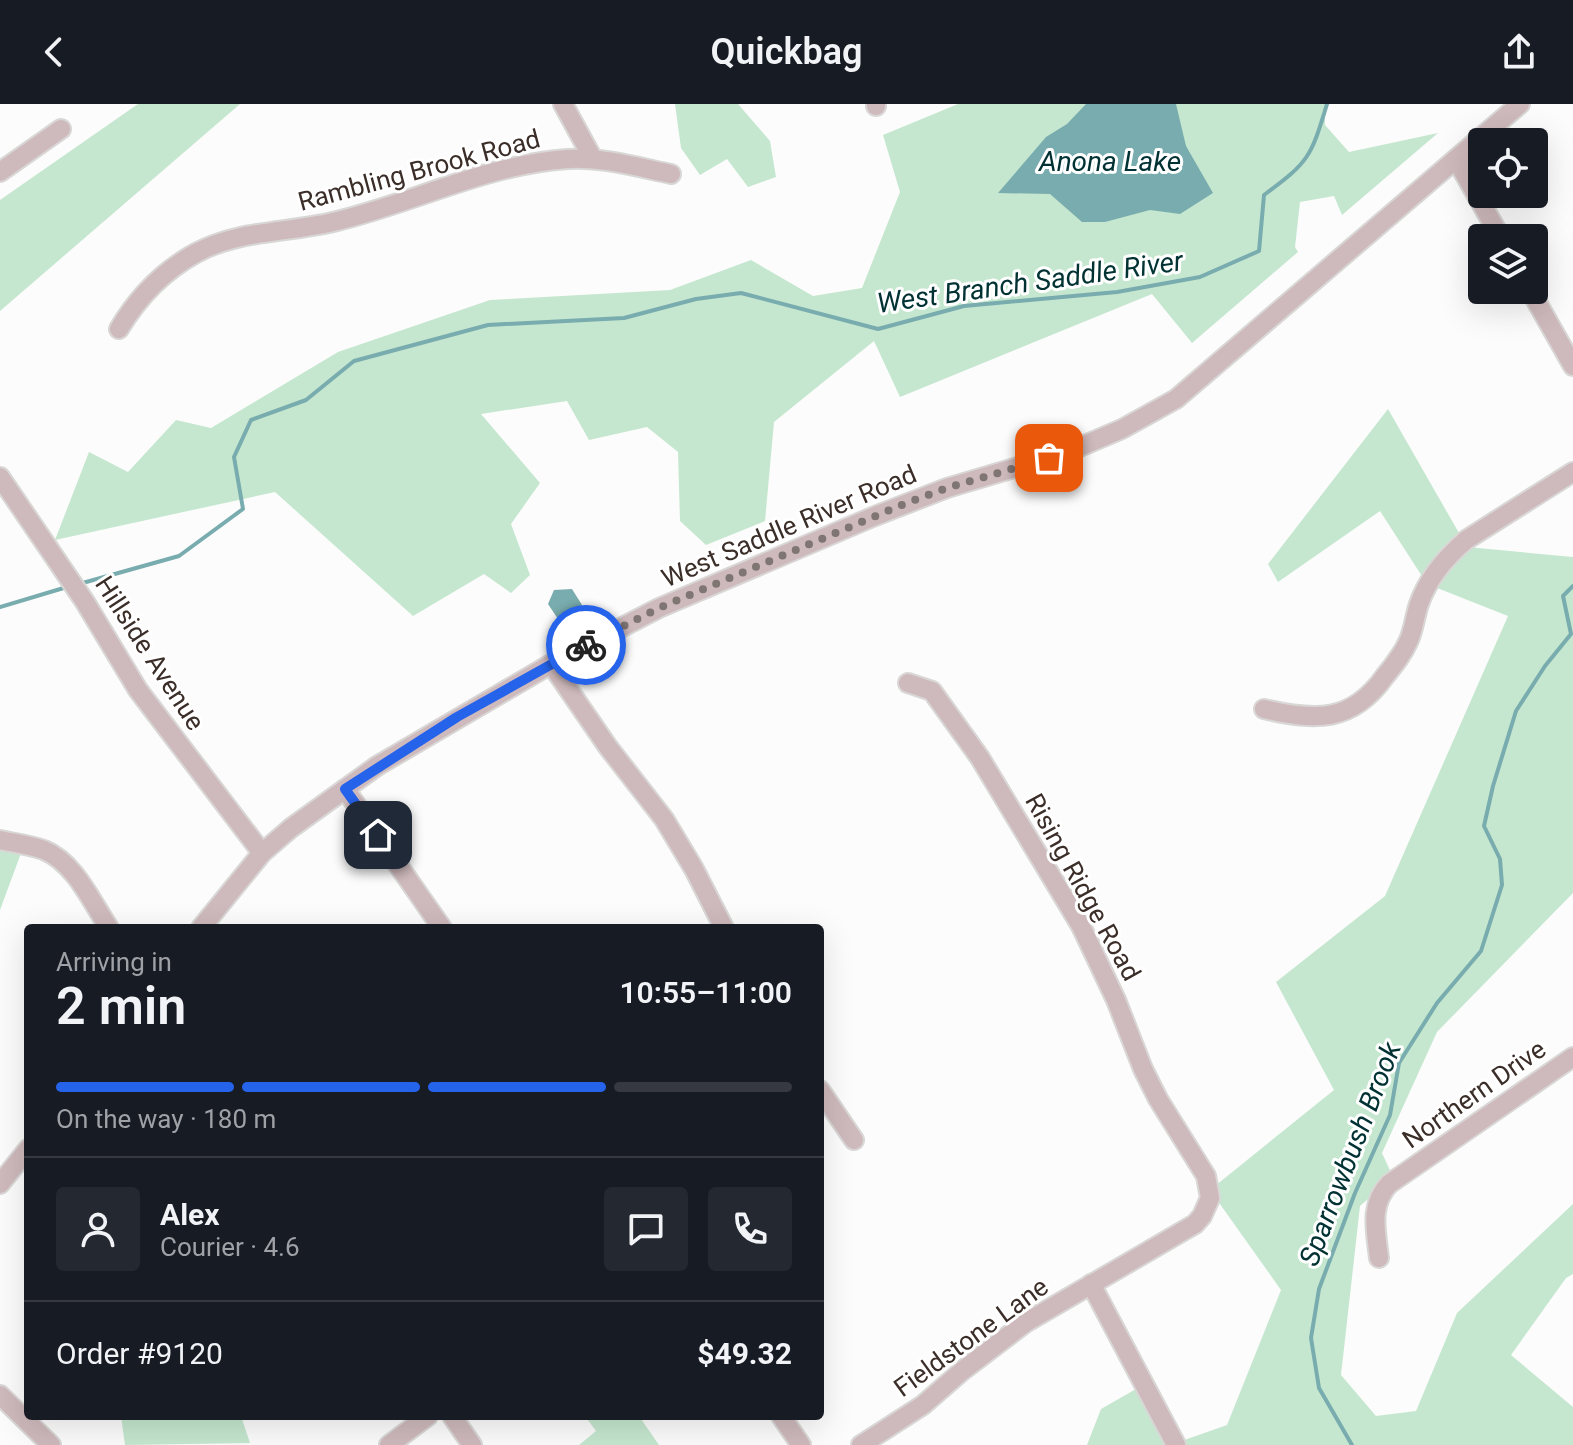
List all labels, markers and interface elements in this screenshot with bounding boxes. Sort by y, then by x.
icon: back [32,30,76,74]
icon: share [1497,30,1541,74]
text: Quickbag [710,31,863,73]
street label: Rambling Brook Road [295,123,543,217]
map controls [1468,128,1548,304]
button: locate [1468,128,1548,208]
water label: Anona Lake [1037,145,1181,178]
button: layers [1468,224,1548,304]
water label: West Branch Saddle River [875,244,1186,320]
pin [1015,424,1083,492]
icon: bag [1027,436,1071,480]
street label: West Saddle River Road [657,459,921,593]
street label: Hillside Avenue [89,571,211,735]
courier [546,605,626,685]
icon: bike [564,623,608,667]
street label: Rising Ridge Road [1019,788,1147,986]
pin [344,801,412,869]
icon: home [356,813,400,857]
text: Arriving in [56,947,172,977]
text: 10:55–11:00 [619,975,792,1010]
text: 2 min [56,976,186,1037]
street label: Northern Drive [1397,1034,1551,1154]
water label: Sparrowbush Brook [1292,1036,1408,1270]
text: On the way · 180 m [56,1104,276,1134]
button: person [56,1187,140,1271]
button: chat [604,1187,688,1271]
button: phone [708,1187,792,1271]
text: Alex [160,1197,220,1232]
text: Courier · 4.6 [160,1232,300,1262]
street label: Fieldstone Lane [888,1271,1054,1403]
text: Order #9120 [56,1336,223,1371]
text: $49.32 [697,1336,792,1371]

